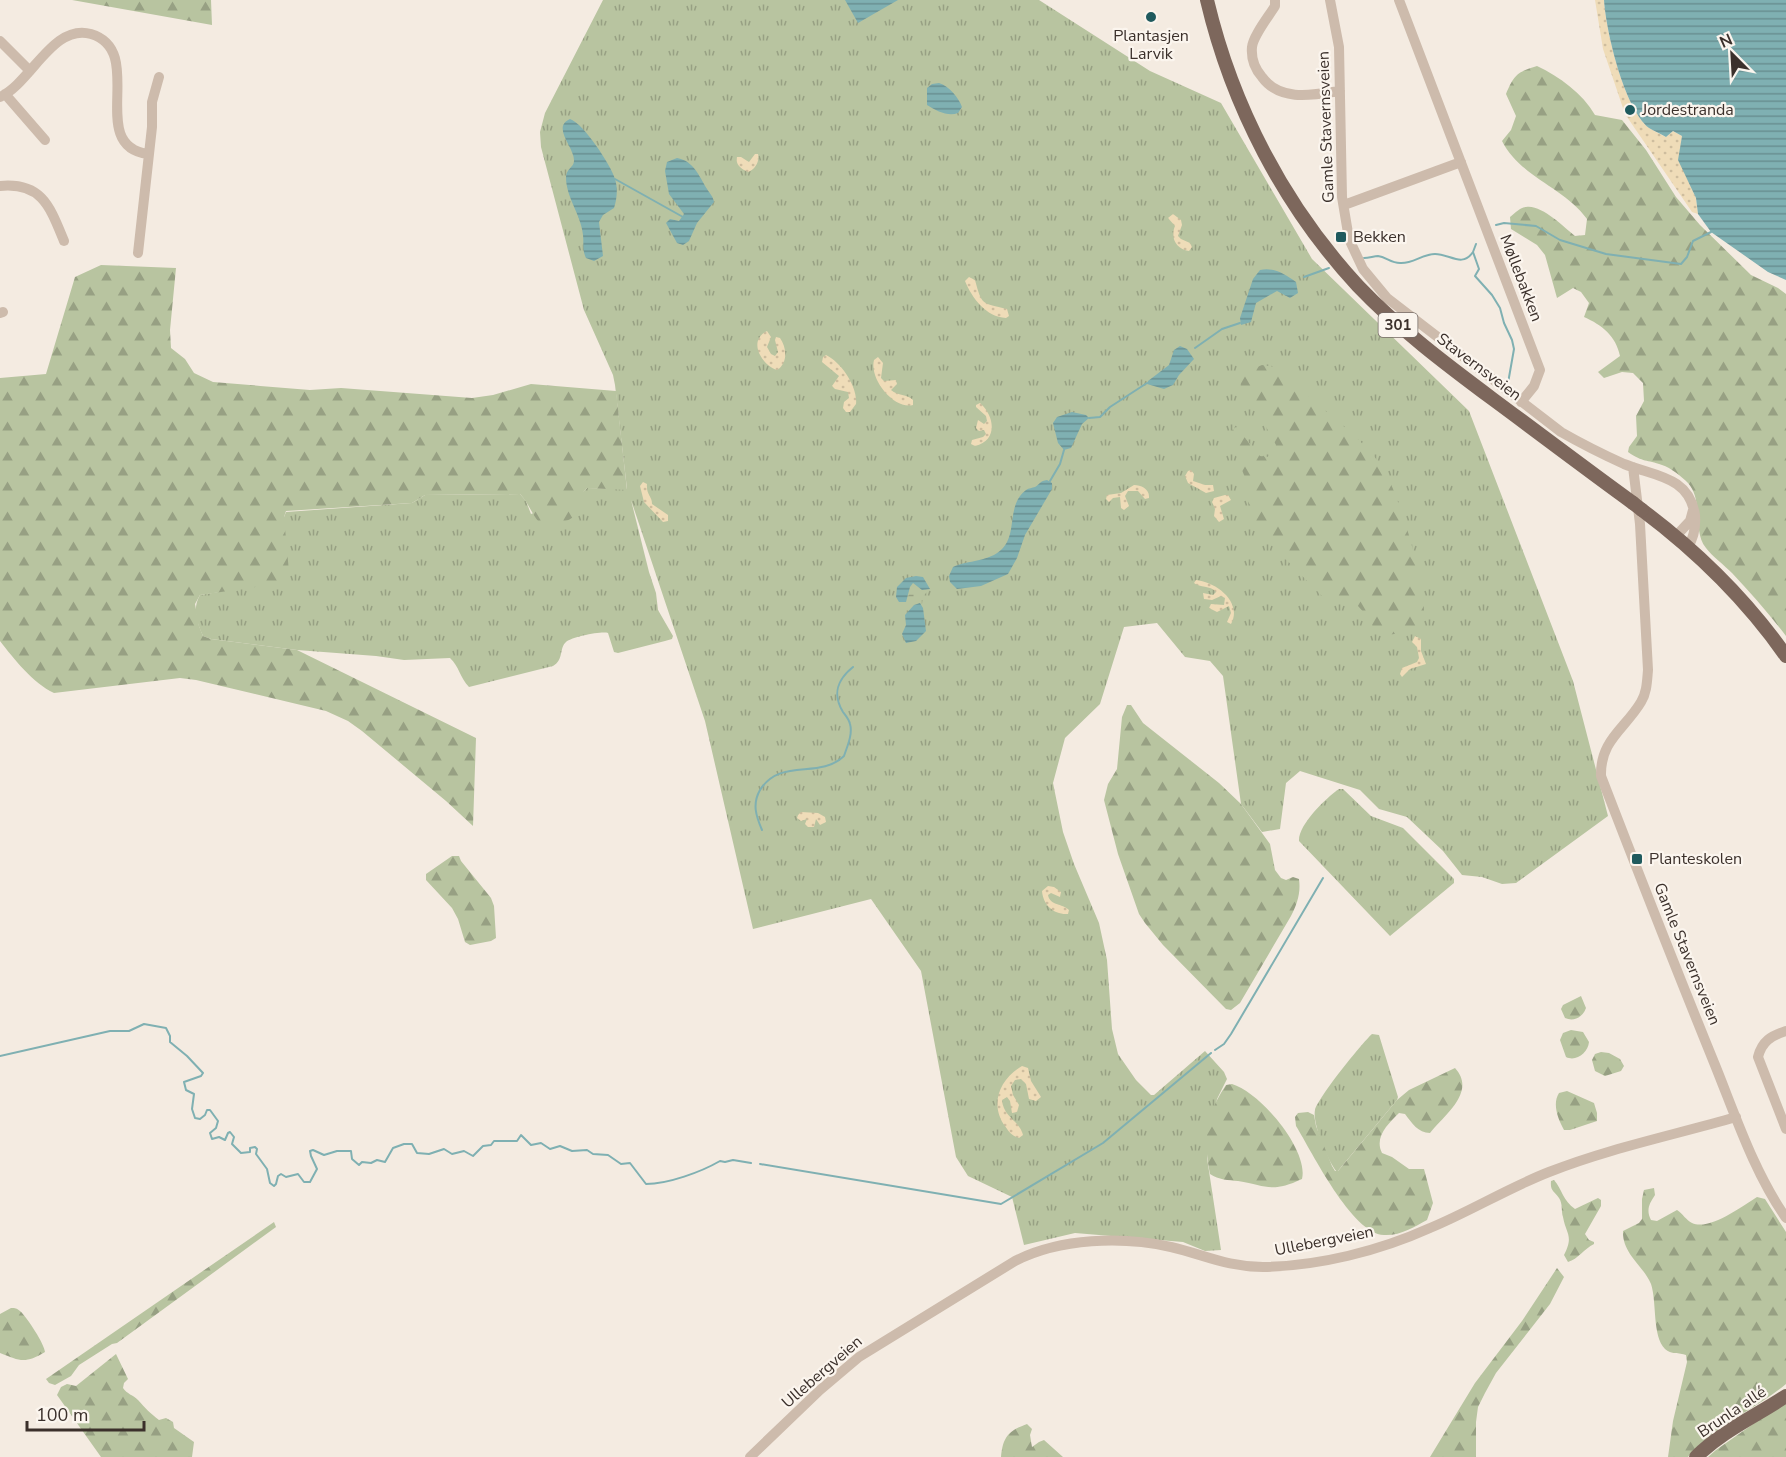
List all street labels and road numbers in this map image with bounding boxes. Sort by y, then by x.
street label: Gamle Stavernsveien [1312,51,1340,203]
street label: Møllebakken [1494,231,1548,325]
road number: 301 [1378,313,1418,337]
street label: Stavernsveien [1432,328,1526,406]
street label: Gamle Stavernsveien [1648,879,1726,1029]
street label: Ullebergveien [1273,1221,1375,1261]
street label: Ullebergveien [777,1331,867,1413]
street label: Brunla allé [1693,1381,1771,1443]

